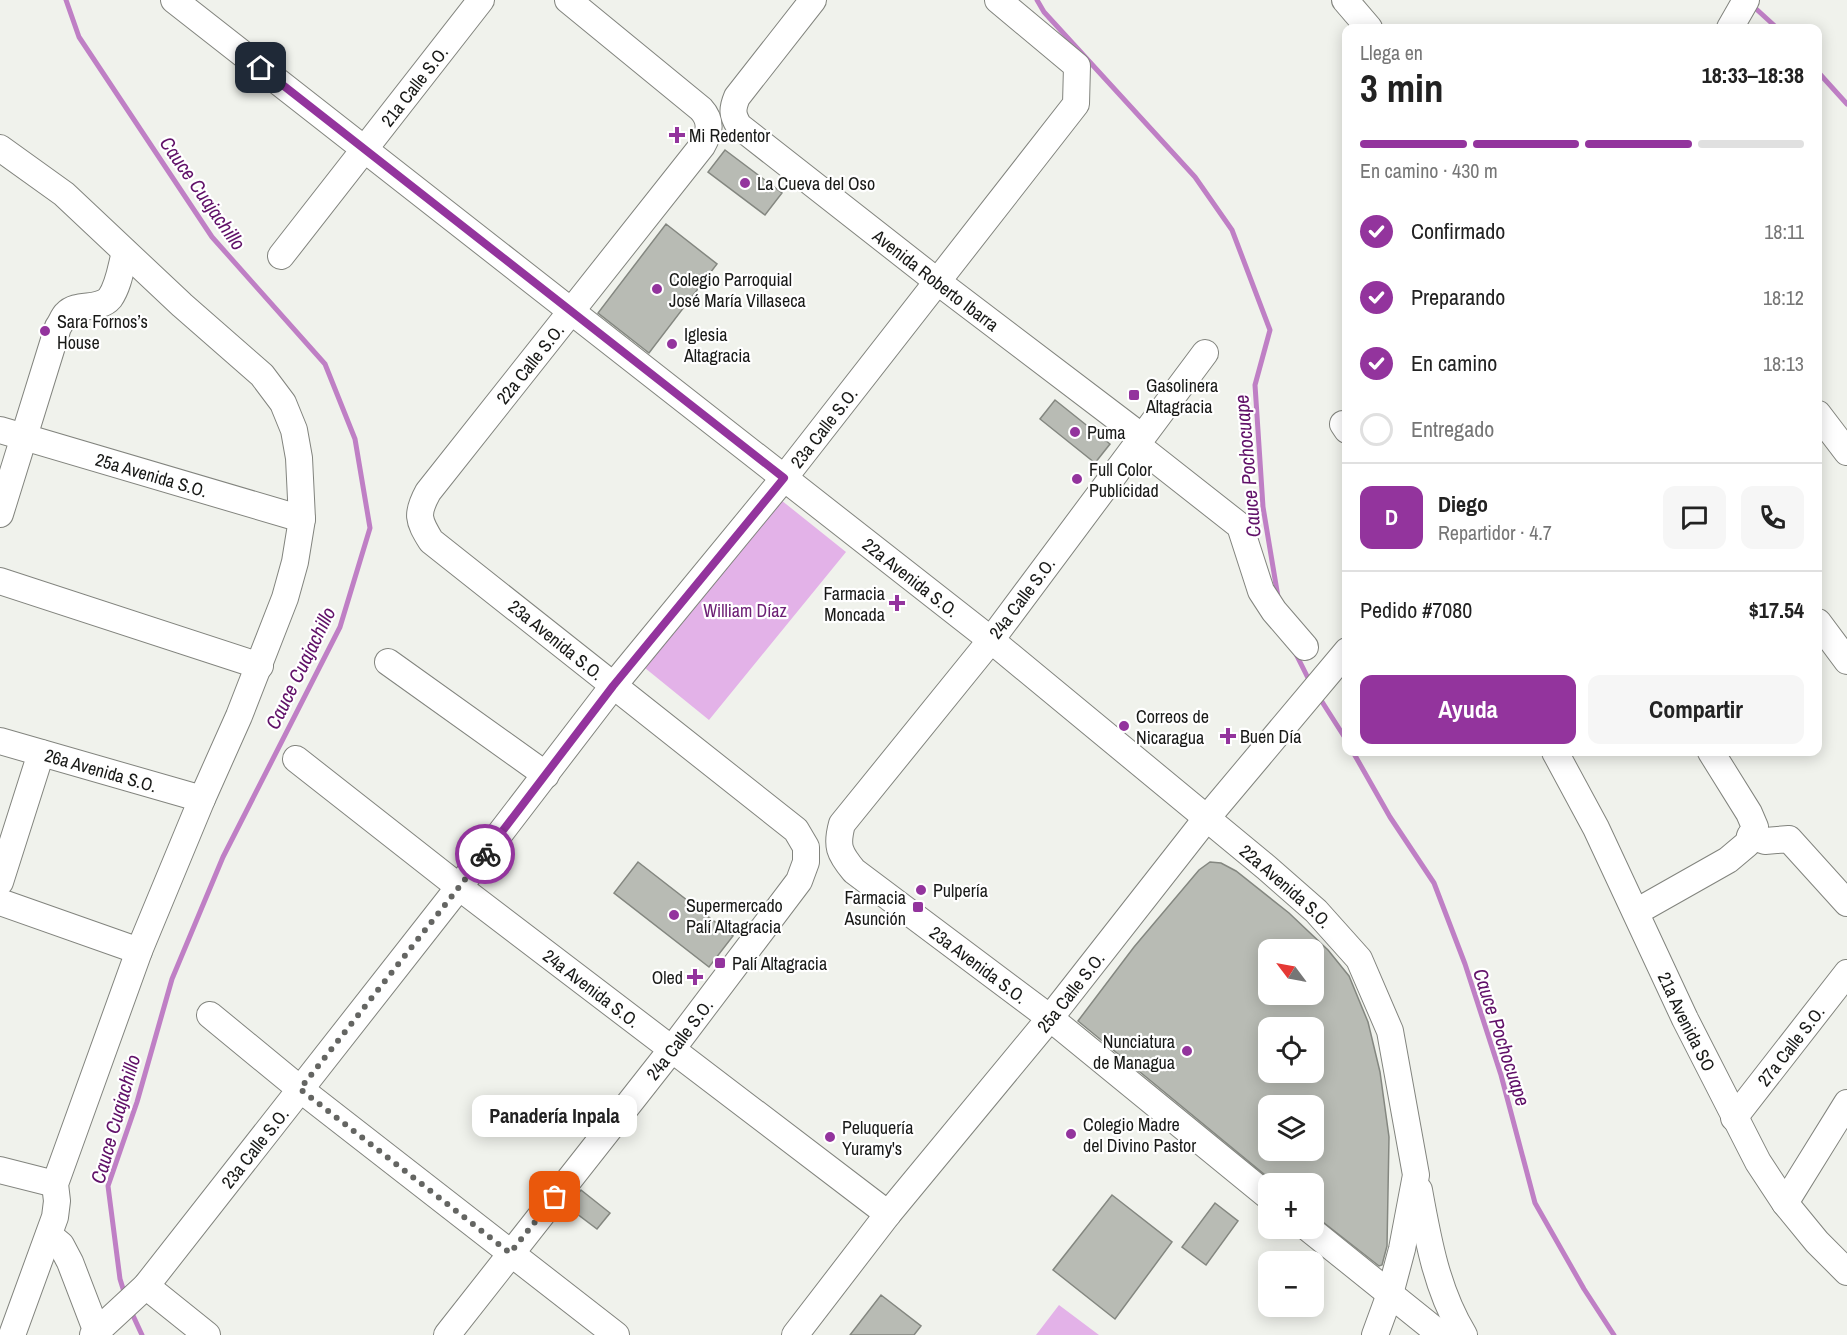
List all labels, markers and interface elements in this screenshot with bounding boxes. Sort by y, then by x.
text: Llega en [1360,39,1423,66]
street label: 21a Calle S.O. [375,40,453,131]
pin [235,42,286,93]
icon: home [244,51,277,84]
text: 18:33–18:38 [1702,60,1804,90]
text: 3 min [1360,62,1444,114]
place label: Mi Redentor [689,123,770,148]
marker: Mi Redentor [670,128,684,142]
water label: Cauce Cuajachillo [154,131,252,255]
text: En camino · 430 m [1360,157,1498,184]
place label: La Cueva del Oso [757,171,875,196]
marker: La Cueva del Oso [738,176,752,190]
icon: check [1360,215,1393,248]
text: Confirmado [1411,216,1505,246]
text: 18:11 [1764,218,1804,245]
street label: Avenida Roberto Ibarra [867,223,1004,337]
place label: Colegio Parroquial José María Villaseca [669,267,806,313]
icon: check [1360,281,1393,314]
marker: Colegio Parroquial José María Villaseca [650,282,664,296]
text: Preparando [1411,282,1505,312]
text: 18:12 [1763,284,1804,311]
place label: Sara Fornos’s House [57,309,148,355]
street label: 22a Calle S.O. [490,318,569,409]
place label: Iglesia Altagracia [683,322,750,368]
marker: Sara Fornos’s House [38,324,52,338]
marker: Iglesia Altagracia [665,337,679,351]
icon: check [1360,347,1393,380]
text: En camino [1411,348,1497,378]
text: 18:13 [1763,350,1804,377]
place label: Gasolinera Altagracia [1145,373,1218,419]
street label: 23a Calle S.O. [784,382,863,473]
marker: Gasolinera Altagracia [1127,388,1141,402]
water label: Cauce Pochocuape [1227,394,1267,538]
text: Entregado [1411,414,1494,444]
place label: Puma [1087,420,1126,445]
marker: Puma [1068,425,1082,439]
street label: 25a Avenida S.O. [93,446,211,503]
place label: Full Color Publicidad [1089,457,1159,503]
marker: Full Color Publicidad [1070,472,1084,486]
button: chat [1663,486,1726,549]
button: phone [1741,486,1804,549]
text: Diego [1438,489,1488,519]
text: D [1385,502,1398,532]
text: Repartidor · 4.7 [1438,519,1552,546]
street label: 22a Avenida S.O. [858,532,964,623]
street label: 24a Calle S.O. [983,552,1061,644]
place label: Farmacia Moncada [823,581,885,627]
street label: 23a Avenida S.O. [503,594,609,686]
text: Pedido #7080 [1360,595,1472,625]
text: $17.54 [1749,595,1804,625]
marker: Farmacia Moncada [890,596,904,610]
park label: William Díaz [703,598,787,623]
water label: Cauce Cuajachillo [259,602,341,734]
button: Ayuda [1360,675,1576,744]
button: Compartir [1588,675,1804,744]
place label: Correos de Nicaragua [1136,704,1209,750]
marker: Correos de Nicaragua [1117,719,1131,733]
place label: Buen Día [1240,724,1302,749]
marker: Buen Día [1221,729,1235,743]
street label: 26a Avenida S.O. [42,742,160,798]
courier [455,824,515,884]
icon: bike [469,838,502,871]
street label: 22a Avenida S.O. [1235,838,1338,933]
place label: Pulpería [933,878,988,903]
marker: Pulpería [914,883,928,897]
place label: Farmacia Asunción [843,885,906,931]
place label: Supermercado Palí Altagracia [686,893,783,939]
marker: Farmacia Asunción [911,900,925,914]
marker: Supermercado Palí Altagracia [667,908,681,922]
street label: 23a Avenida S.O. [925,920,1032,1009]
north arrow [1258,939,1324,1005]
map controls [1258,939,1324,1317]
street label: 24a Avenida S.O. [538,943,645,1033]
street label: 25a Calle S.O. [1031,946,1110,1037]
place label: Palí Altagracia [732,951,827,976]
marker: Palí Altagracia [713,956,727,970]
place label: Oled [652,965,683,990]
water label: Cauce Pochocuape [1467,965,1537,1109]
street label: 21a Avenida SO [1652,968,1722,1075]
marker: Oled [688,970,702,984]
street label: 24a Calle S.O. [640,993,718,1085]
street label: 27a Calle S.O. [1751,1000,1830,1091]
button: locate [1258,1017,1324,1083]
place label: Nunciatura de Managua [1093,1029,1175,1075]
marker: Nunciatura de Managua [1180,1044,1194,1058]
water label: Cauce Cuajachillo [84,1051,146,1187]
callout: Panadería Inpala [472,1095,638,1137]
button: layers [1258,1095,1324,1161]
street label: 23a Calle S.O. [215,1102,294,1193]
text: Panadería Inpala [489,1102,620,1129]
place label: Colegio Madre del Divino Pastor [1083,1112,1196,1158]
place label: Peluquería Yuramy's [842,1115,913,1161]
marker: Colegio Madre del Divino Pastor [1064,1127,1078,1141]
marker: Peluquería Yuramy's [823,1130,837,1144]
pin [529,1171,580,1222]
button: + [1258,1173,1324,1239]
icon: bag [538,1180,571,1213]
button: − [1258,1251,1324,1317]

